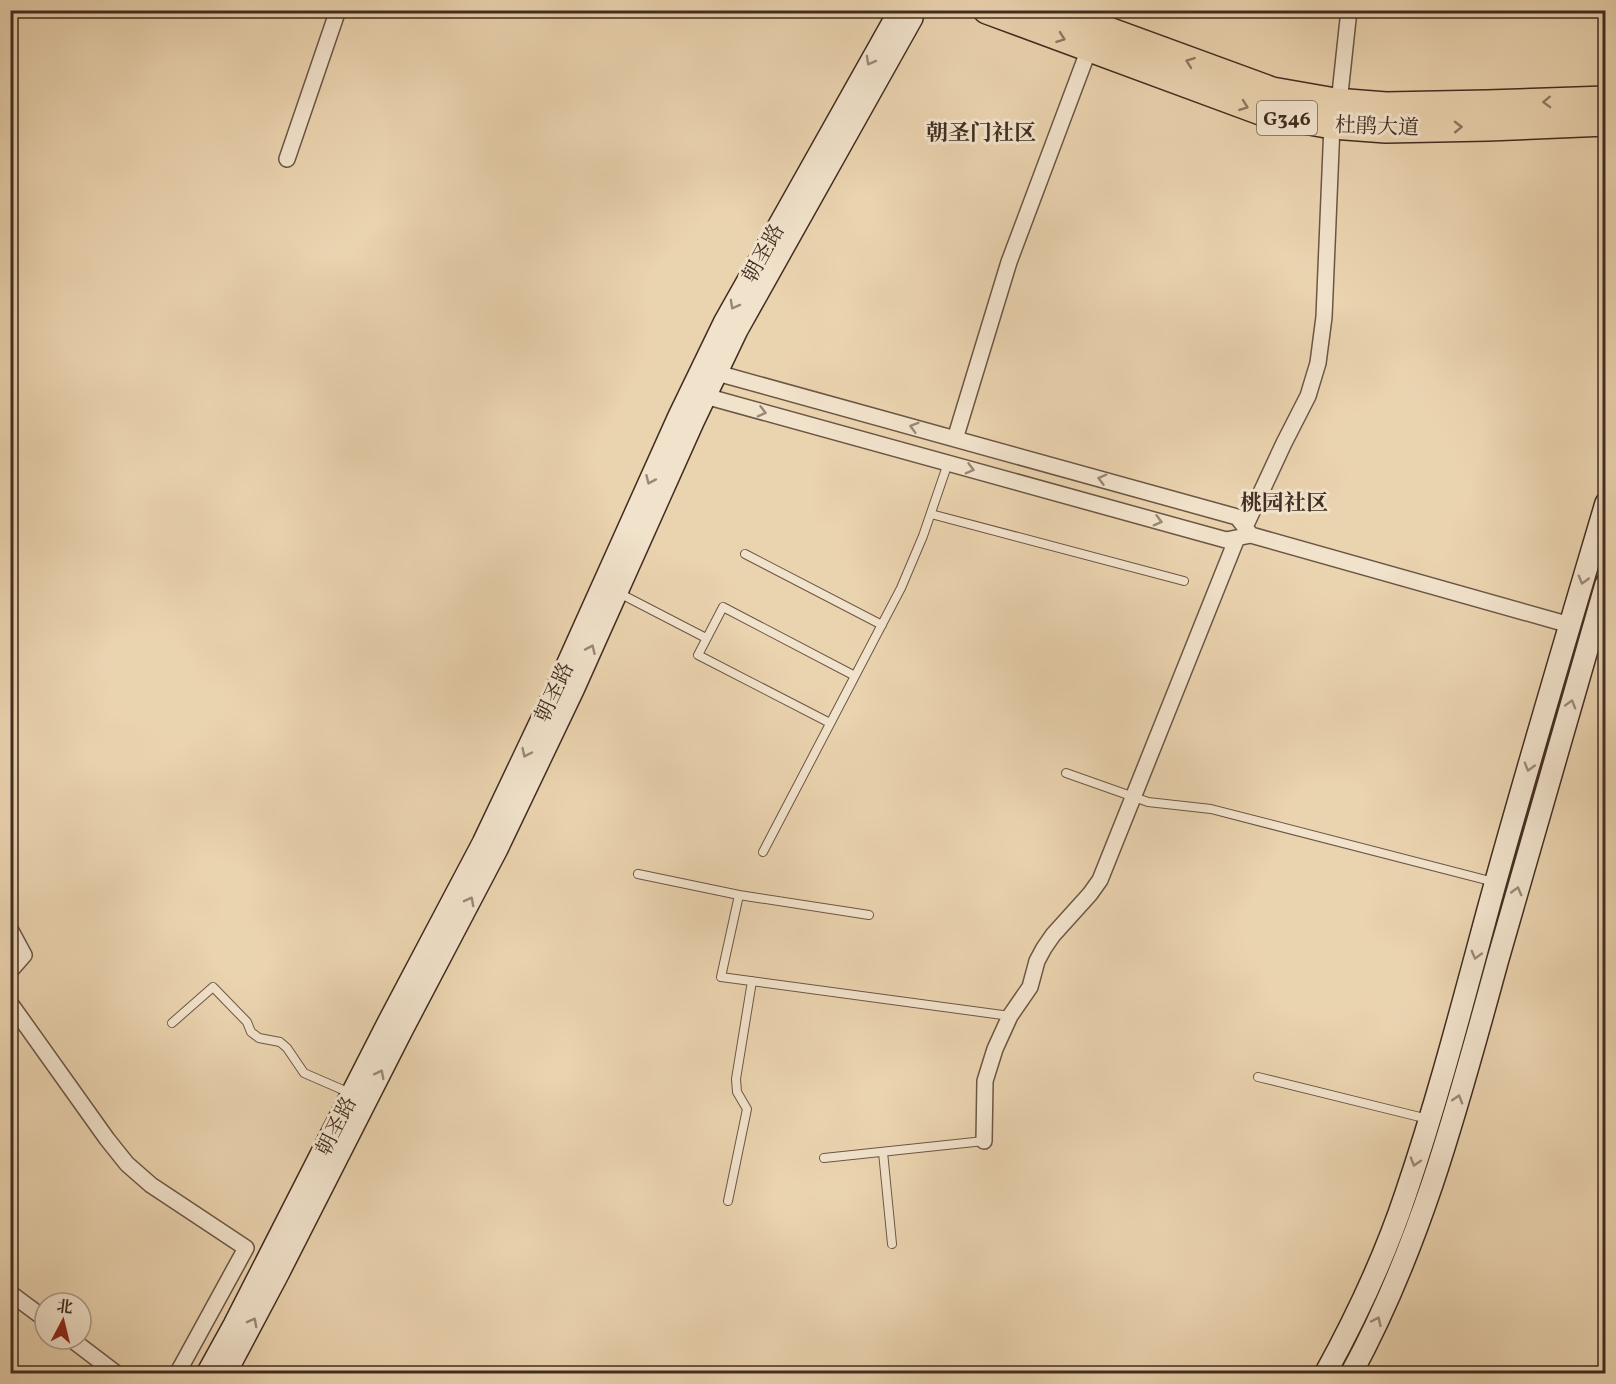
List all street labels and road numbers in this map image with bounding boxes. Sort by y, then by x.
road number: G346 [1257,101,1317,135]
street label: 杜鹃大道 [1334,112,1419,143]
street label: 朝圣路 [736,219,792,288]
street label: 朝圣路 [529,658,582,727]
street label: 朝圣路 [310,1092,365,1161]

